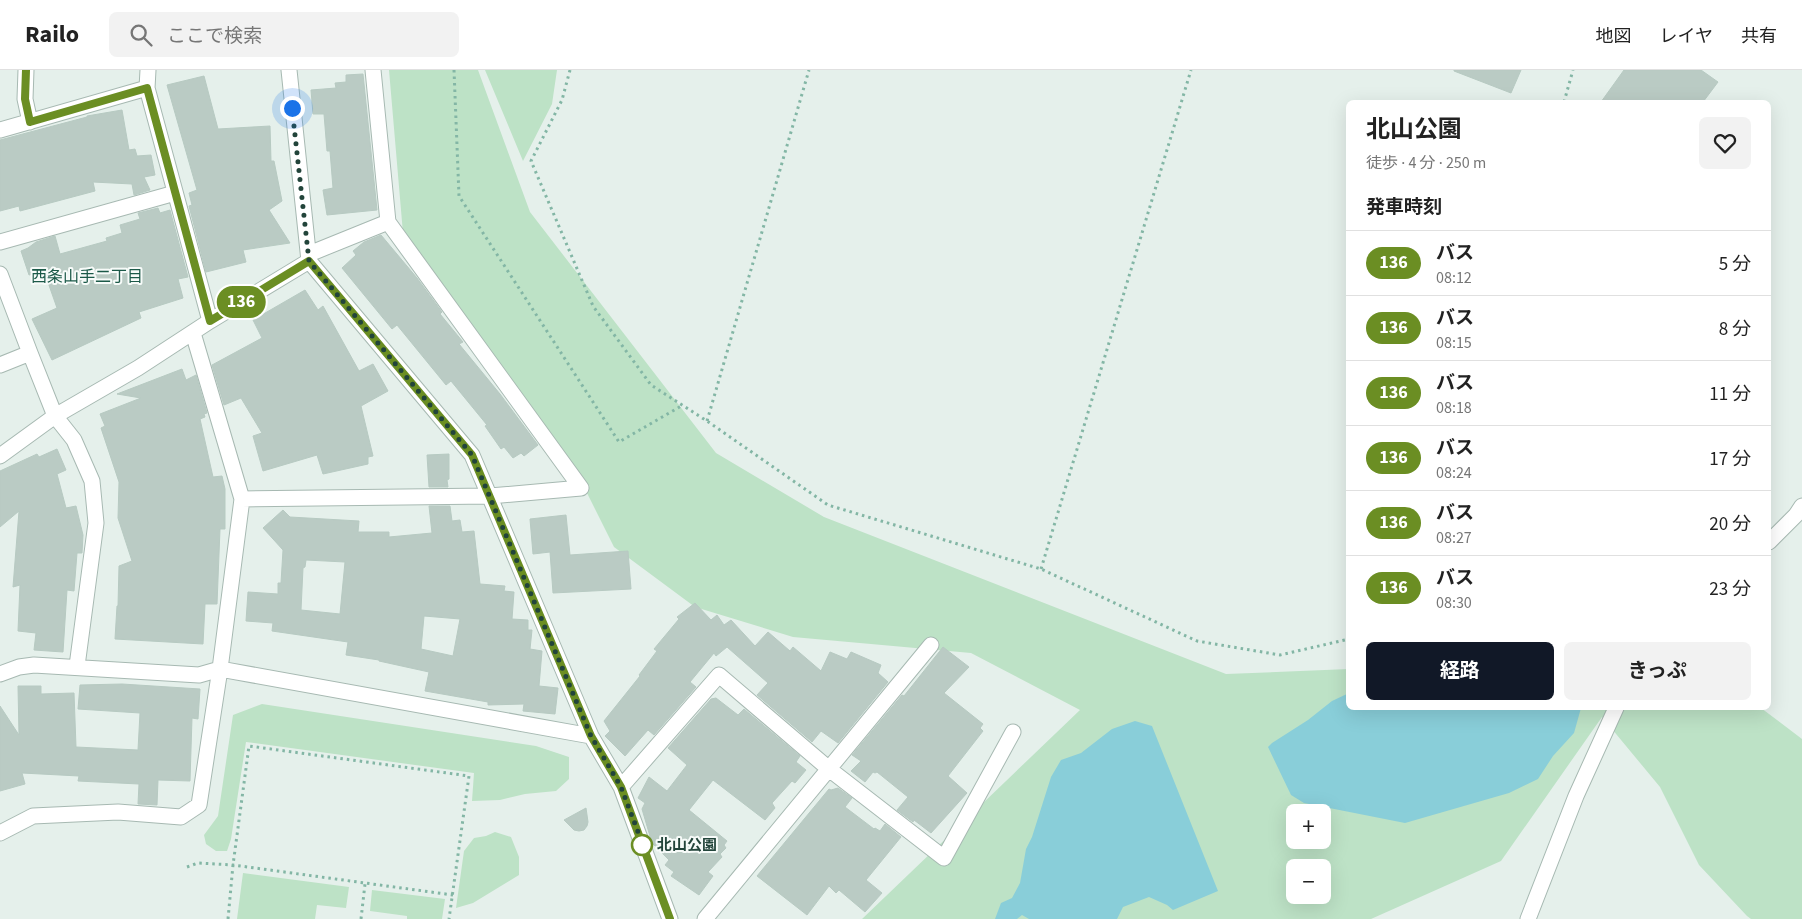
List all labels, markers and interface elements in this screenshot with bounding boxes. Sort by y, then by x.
search box [109,12,459,57]
text: Railo [25,17,79,52]
icon: search [127,21,155,49]
text: ここで検索 [167,23,262,50]
text: 地図 [1596,24,1632,49]
text: レイヤ [1660,24,1713,49]
text: 共有 [1741,24,1777,49]
your location [280,96,305,121]
text: 北山公園 [1366,112,1462,147]
button: heart [1699,117,1751,169]
text: 徒歩 · 4 分 · 250 m [1366,152,1486,174]
text: 発車時刻 [1366,194,1442,221]
text: バス [1436,240,1474,267]
text: 136 [1379,250,1408,275]
text: 5 分 [1719,251,1751,278]
district label: 西条山手二丁目 [31,266,143,288]
text: 08:12 [1436,267,1472,289]
line badge: 136 [212,286,270,318]
text: 136 [227,289,255,314]
text: バス [1436,305,1474,332]
text: 136 [1379,315,1408,340]
text: 8 分 [1719,316,1751,343]
text: 08:15 [1436,332,1472,354]
text: バス [1436,370,1474,397]
text: 136 [1379,380,1408,405]
text: 11 分 [1709,381,1751,408]
text: 08:18 [1436,397,1472,419]
text: バス [1436,435,1474,462]
text: 136 [1379,445,1408,470]
text: 17 分 [1709,446,1751,473]
text: 08:24 [1436,462,1472,484]
text: バス [1436,500,1474,527]
text: 136 [1379,510,1408,535]
text: 20 分 [1709,511,1751,538]
text: 08:27 [1436,527,1472,549]
text: バス [1436,565,1474,592]
text: 136 [1379,575,1408,600]
text: 23 分 [1709,576,1751,603]
text: 08:30 [1436,592,1472,614]
button: 経路 [1366,642,1554,700]
button: きっぷ [1564,642,1751,700]
map controls [1286,804,1331,904]
button: + [1286,804,1331,849]
marker: 北山公園 [631,834,653,856]
place label: 北山公園 [657,835,717,856]
button: − [1286,859,1331,904]

